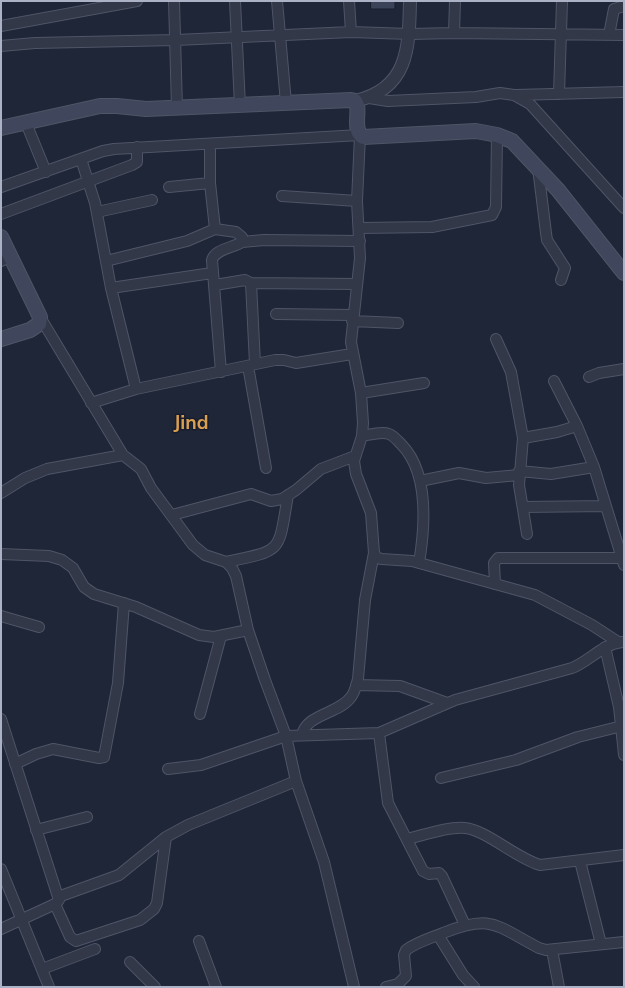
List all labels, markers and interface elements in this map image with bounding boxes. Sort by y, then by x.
district label: Jind [173,412,209,434]

